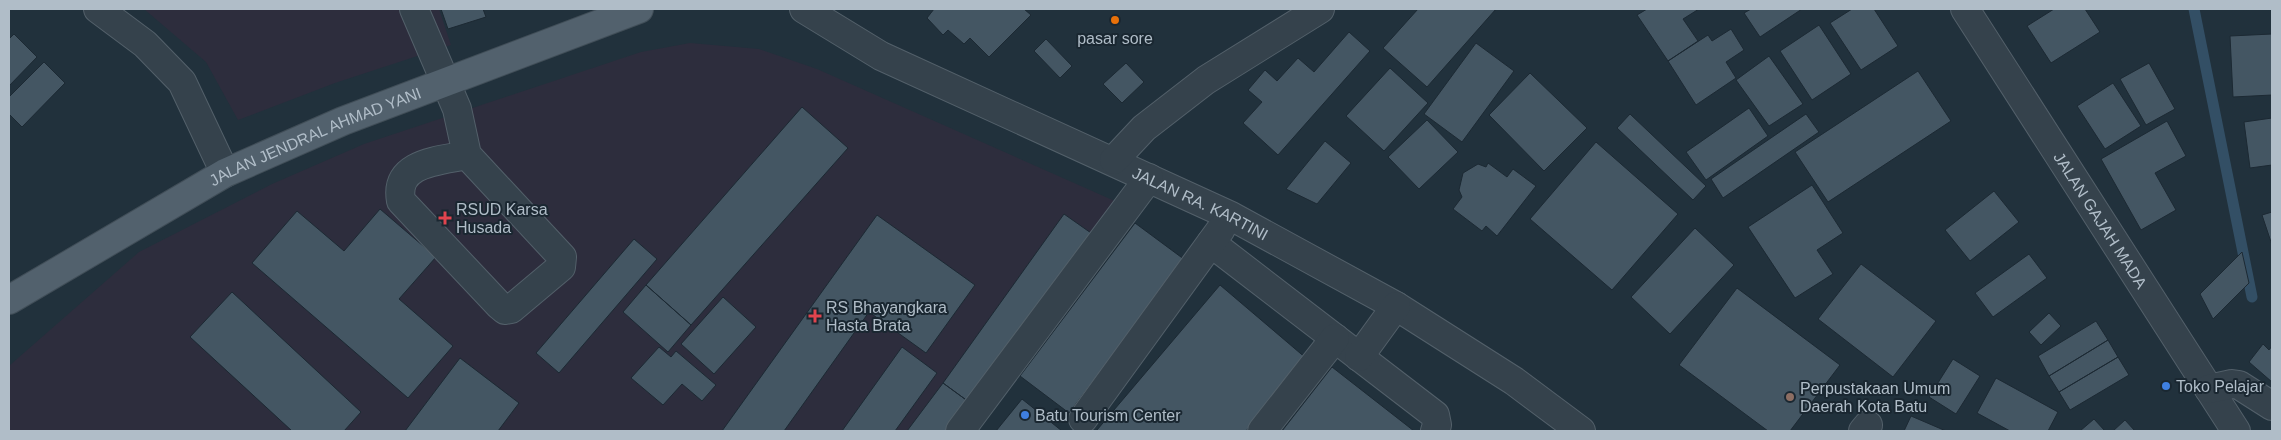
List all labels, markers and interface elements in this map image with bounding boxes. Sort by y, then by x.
marker: pasar sore [1109,14,1121,26]
place label: pasar sore [1077,30,1153,47]
street label: JALAN JENDRAL AHMAD YANI [206,84,423,189]
street label: JALAN GAJAH MADA [2051,149,2151,292]
street label: JALAN RA. KARTINI [1130,164,1271,243]
place label: RSUD Karsa Husada [456,201,548,236]
marker: RSUD Karsa Husada [438,211,452,225]
place label: RS Bhayangkara Hasta Brata [826,299,947,334]
marker: RS Bhayangkara Hasta Brata [808,309,822,323]
place label: Toko Pelajar [2176,378,2265,395]
place label: Perpustakaan Umum Daerah Kota Batu [1800,380,1950,415]
marker: Toko Pelajar [2160,380,2172,392]
marker: Perpustakaan Umum Daerah Kota Batu [1784,391,1796,403]
place label: Batu Tourism Center [1035,407,1181,424]
marker: Batu Tourism Center [1019,409,1031,421]

